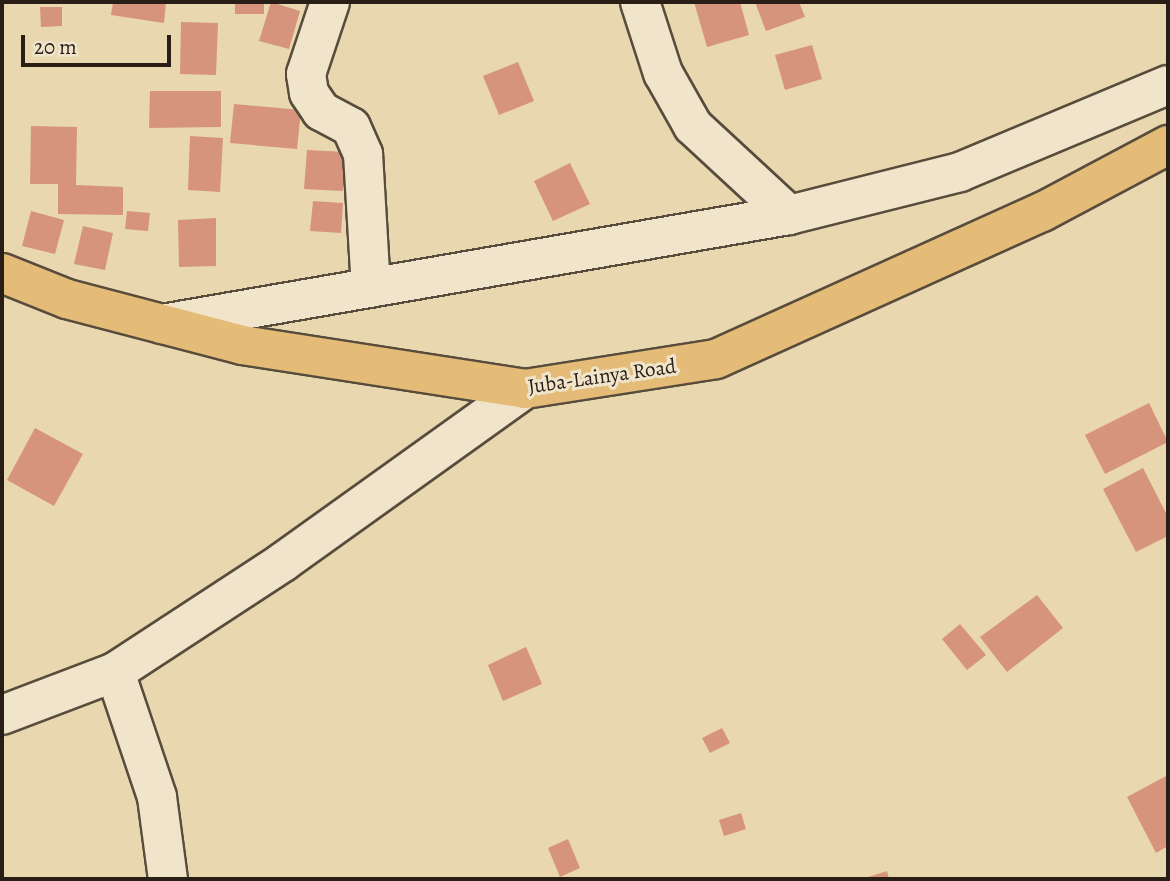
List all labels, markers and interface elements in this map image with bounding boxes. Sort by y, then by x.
scale bar [24,21,175,65]
text: 20 m [34,33,77,61]
street label: Juba-Lainya Road [526,353,678,399]

